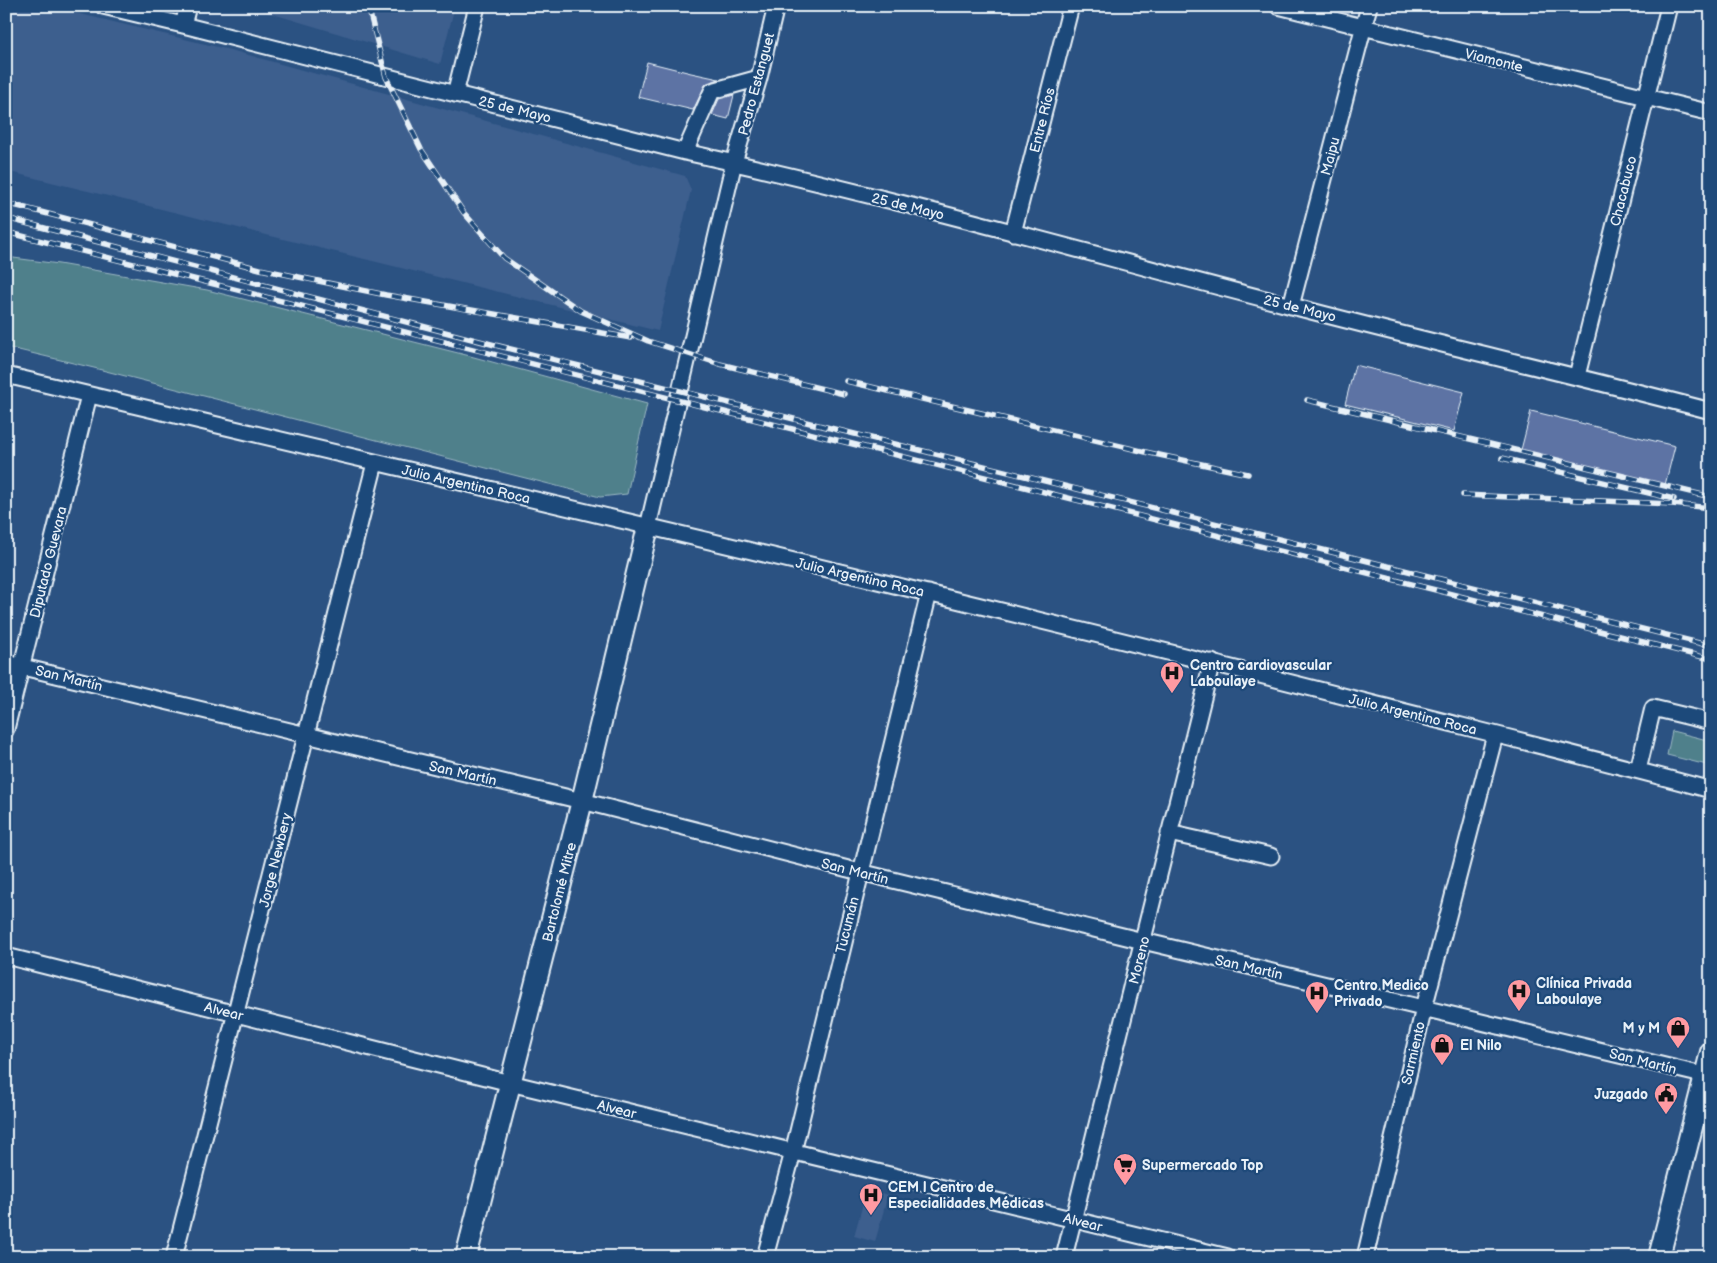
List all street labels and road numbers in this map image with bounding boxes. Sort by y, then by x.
street label: Pedro Estanguet [735,30,779,137]
street label: Viamonte [1463,45,1525,76]
street label: Entre Ríos [1026,86,1059,154]
street label: 25 de Mayo [477,92,553,127]
street label: Maipu [1317,135,1344,177]
street label: Chacabuco [1607,154,1640,228]
street label: 25 de Mayo [870,189,946,224]
street label: 25 de Mayo [1262,291,1338,326]
street label: Julio Argentino Roca [400,461,532,508]
street label: Diputado Guevara [26,504,71,620]
street label: Julio Argentino Roca [794,554,926,601]
street label: San Martín [33,662,104,695]
street label: Julio Argentino Roca [1347,690,1479,739]
street label: San Martín [427,757,498,790]
street label: Jorge Newbery [256,811,296,909]
street label: Bartolomé Mitre [539,841,580,944]
street label: San Martín [819,855,890,888]
street label: Tucumán [832,895,863,955]
street label: Moreno [1125,934,1154,986]
street label: San Martín [1213,951,1284,984]
street label: Alvear [203,998,246,1025]
street label: Sarmiento [1398,1020,1429,1086]
street label: San Martín [1607,1045,1678,1078]
street label: Alvear [596,1096,639,1123]
street label: Alvear [1062,1209,1105,1236]

